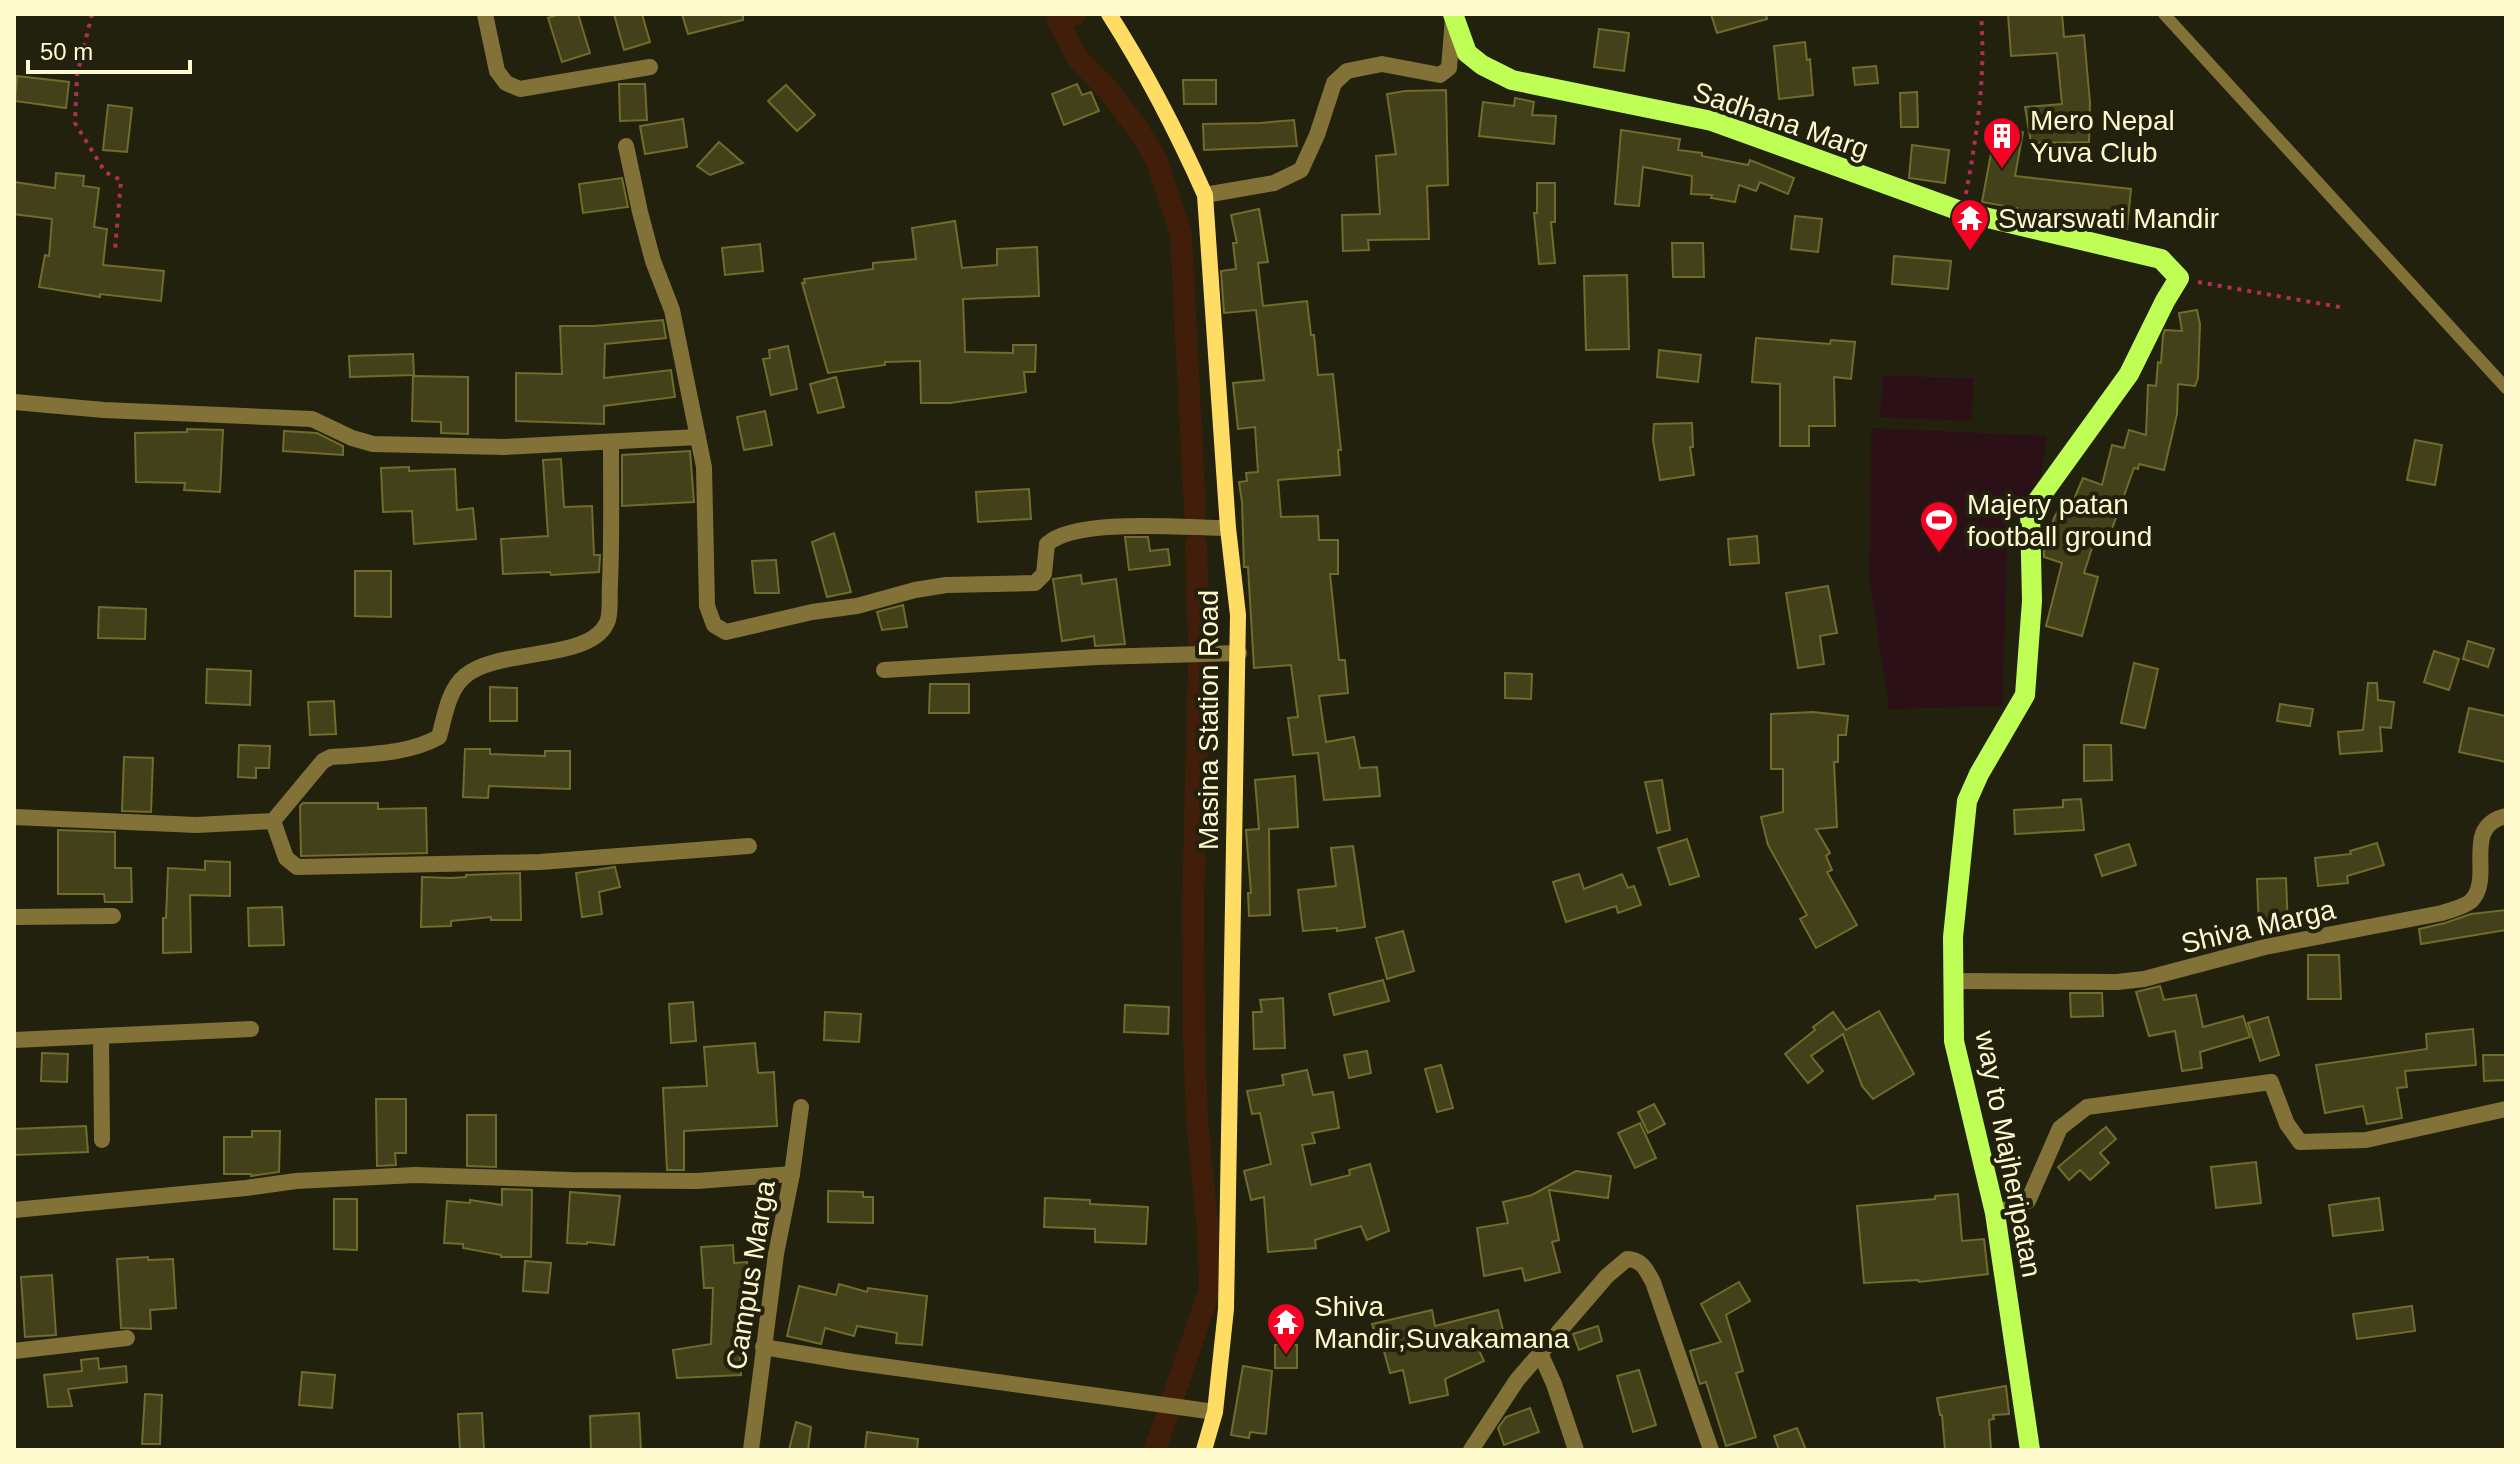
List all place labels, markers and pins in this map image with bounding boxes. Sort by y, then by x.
place label: Mero Nepal Yuva Club [2030,105,2175,168]
building icon: Mero Nepal Yuva Club [1981,115,2023,170]
temple icon: Swarswati Mandir [1949,197,1991,252]
place label: Swarswati Mandir [1998,203,2219,234]
place label: Majery patan football ground [1967,489,2152,552]
sports icon: Majery patan football ground [1918,499,1960,554]
place label: Shiva Mandir,Suvakamana [1314,1291,1570,1354]
temple icon: Shiva Mandir,Suvakamana [1265,1301,1307,1356]

